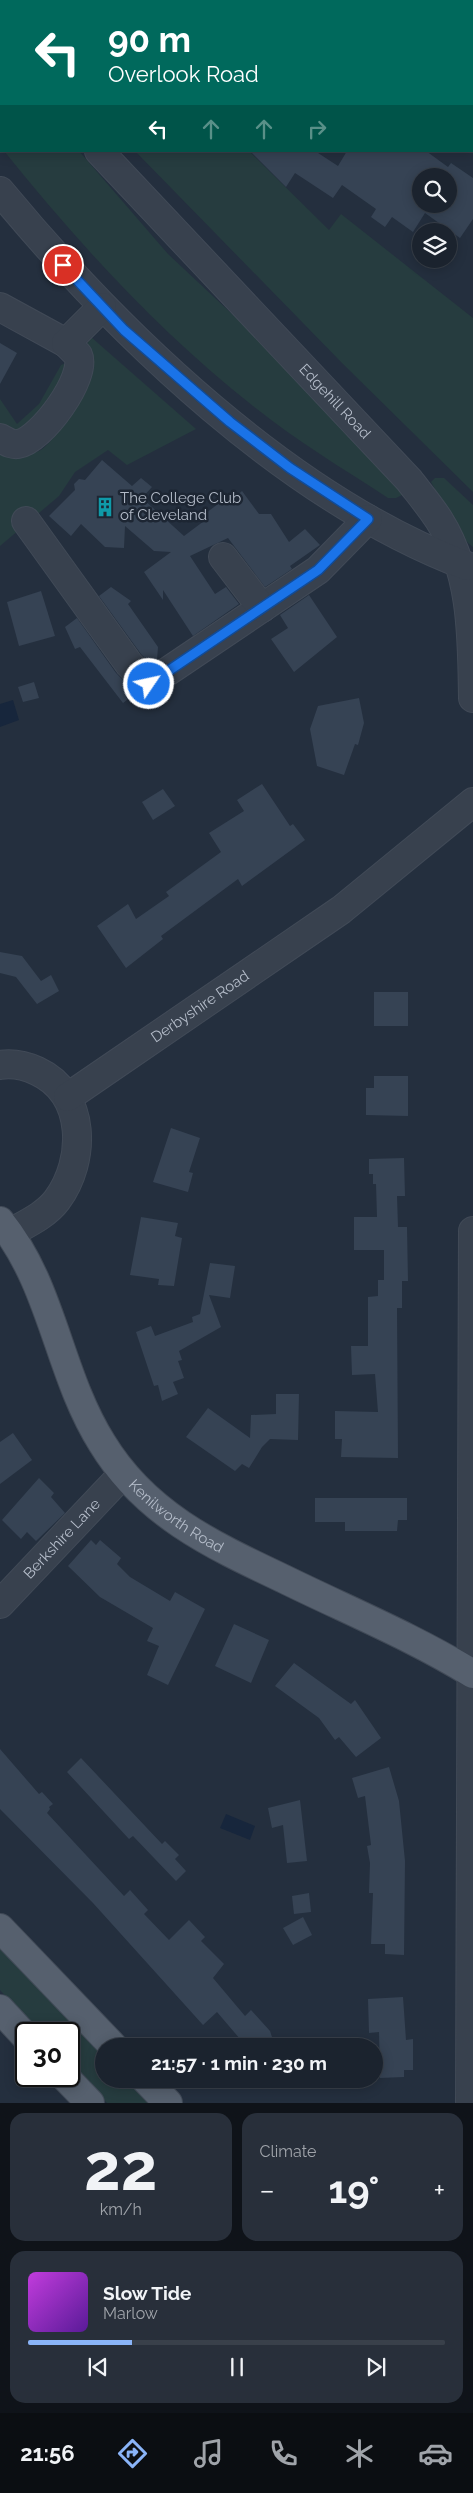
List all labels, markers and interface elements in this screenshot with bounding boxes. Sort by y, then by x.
text: 90 m [108,19,191,60]
icon: left [25,20,90,85]
text: Overlook Road [108,61,259,87]
icon: left [144,115,172,143]
icon: ahead [197,115,225,143]
icon: ahead [250,115,278,143]
icon: right [303,115,331,143]
map controls [412,168,457,268]
button: search [412,168,457,213]
button: layers [412,223,457,268]
pin [42,244,84,286]
icon: arrive [49,251,77,279]
street label: Edgehill Road [295,360,374,442]
place label: The College Club of Cleveland [120,489,241,524]
building icon: The College Club of Cleveland [94,496,116,518]
position arrow [122,657,174,709]
street label: Derbyshire Road [148,967,252,1046]
street label: Kenilworth Road [125,1476,227,1557]
street label: Berkshire Lane [20,1495,104,1582]
speed limit sign: 30 [15,2022,80,2087]
text: 21:57 · 1 min · 230 m [151,2052,327,2074]
text: 22 [84,2129,157,2205]
text: Climate [260,2142,316,2161]
text: 19° [329,2167,379,2212]
text: − [260,2174,275,2207]
text: + [433,2174,445,2207]
text: km/h [100,2200,142,2219]
text: Slow Tide [103,2282,192,2304]
text: Marlow [103,2304,158,2323]
icon: previous [84,2353,112,2381]
icon: pause [223,2353,251,2381]
icon: next [362,2353,390,2381]
icon: directions [115,2436,150,2471]
icon: music [191,2436,226,2471]
icon: phone [266,2436,301,2471]
icon: climate [342,2436,377,2471]
icon: car [418,2436,453,2471]
text: 21:56 [20,2440,75,2466]

